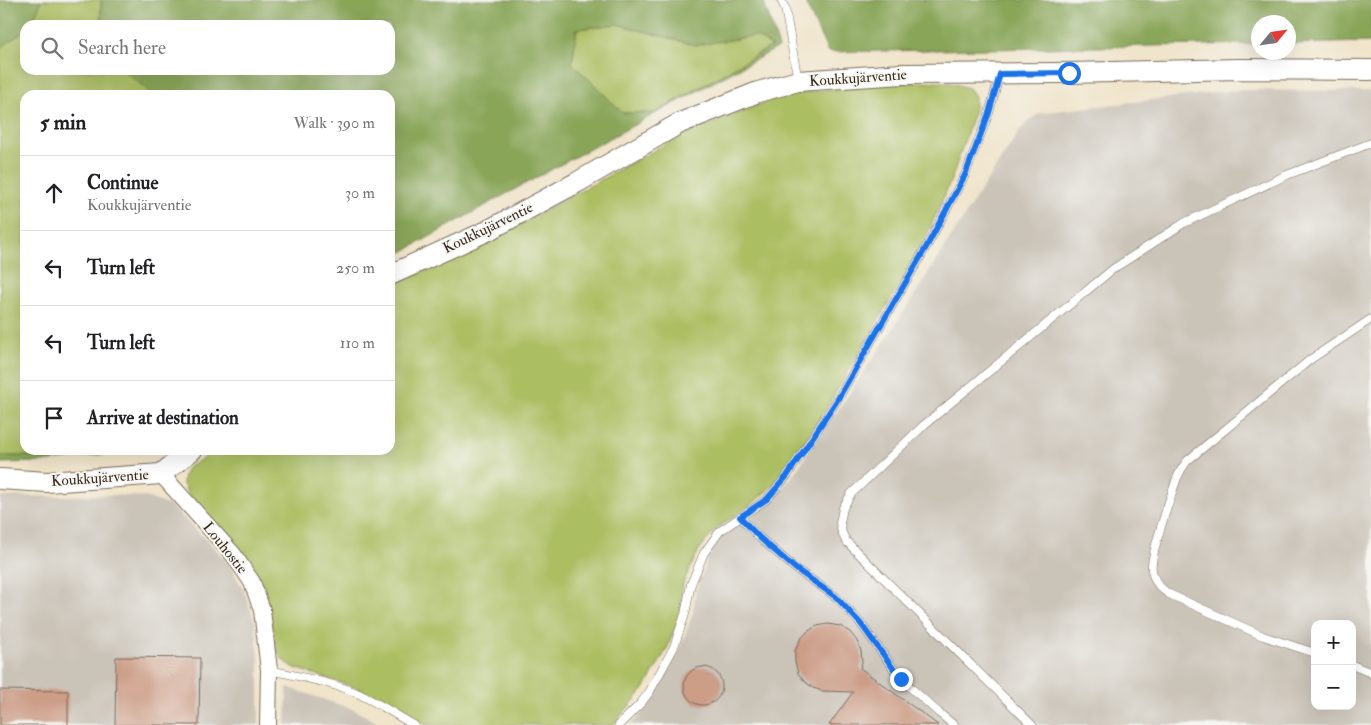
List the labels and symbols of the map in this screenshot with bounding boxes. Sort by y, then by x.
north arrow [1251,15,1296,60]
route start [1058,62,1081,85]
street label: Koukkujärventie [809,65,907,91]
street label: Koukkujärventie [440,198,536,258]
street label: Koukkujärventie [51,465,149,491]
street label: Louhostie [198,518,252,578]
route end [890,668,913,691]

